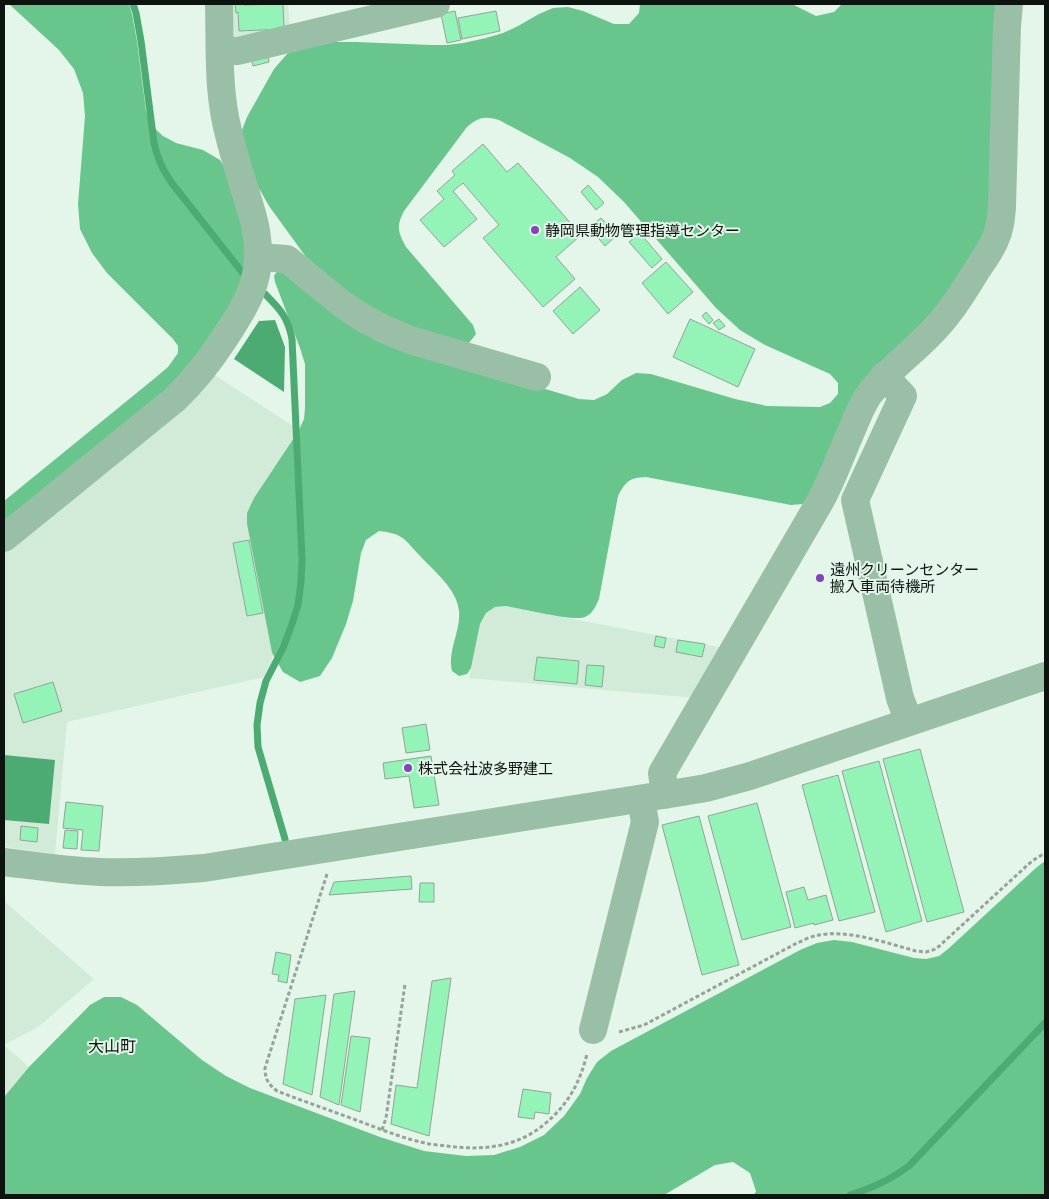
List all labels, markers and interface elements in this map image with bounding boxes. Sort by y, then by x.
place label: 静岡県動物管理指導センター [545,222,740,239]
marker: 静岡県動物管理指導センター [529,224,541,236]
place label: 遠州クリーンセンター 搬入車両待機所 [830,561,979,595]
marker: 遠州クリーンセンター 搬入車両待機所 [814,572,826,584]
place label: 株式会社波多野建工 [418,760,553,777]
marker: 株式会社波多野建工 [402,762,414,774]
district label: 大山町 [88,1037,136,1055]

